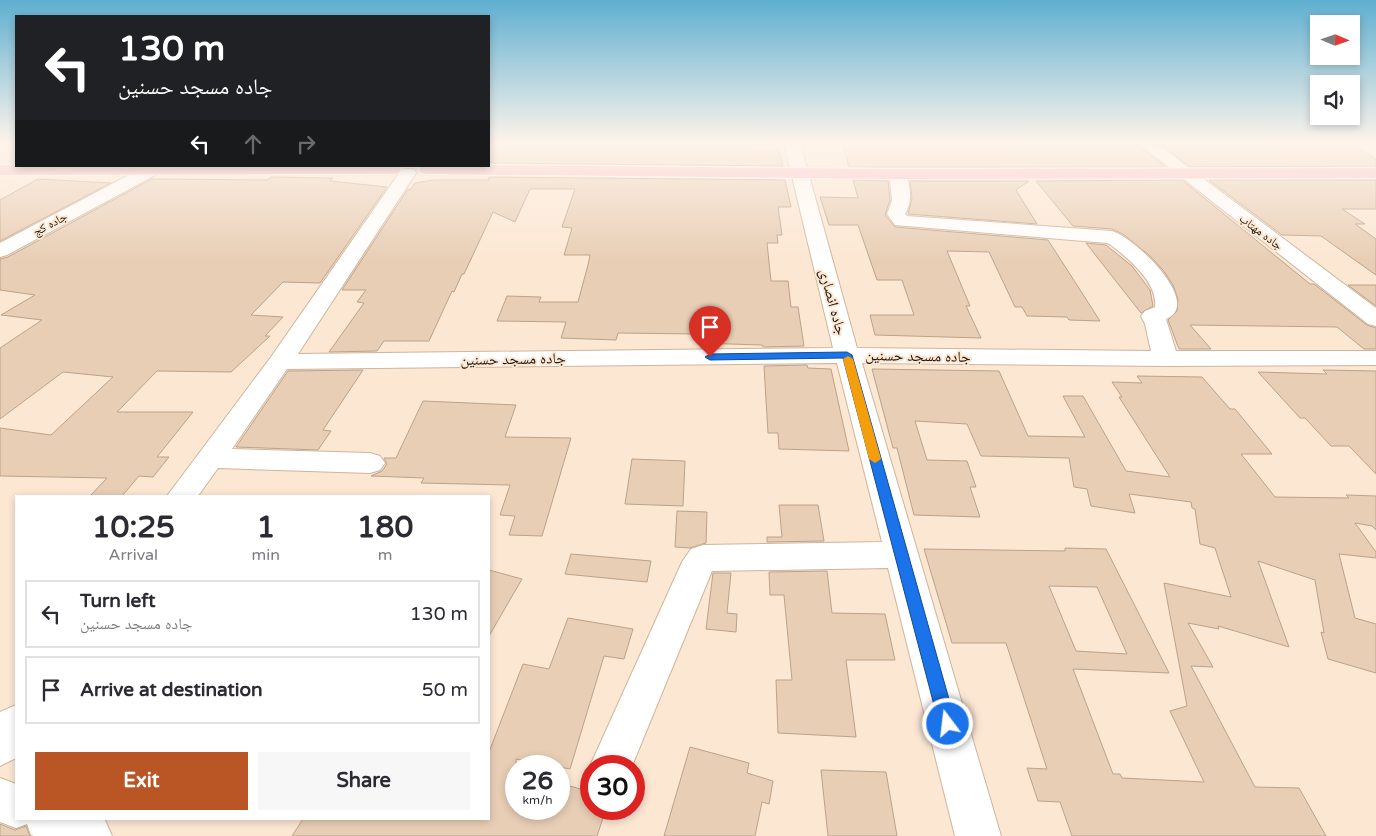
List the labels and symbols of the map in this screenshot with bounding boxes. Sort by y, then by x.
north arrow [1310,15,1360,65]
street label: جاده کج [31,209,70,239]
street label: جاده مهتاب [1236,211,1286,253]
street label: جاده انصاری [815,267,851,338]
pin [689,306,731,357]
street label: جاده مسجد حسنین [865,346,971,367]
street label: جاده مسجد حسنین [460,349,566,370]
position arrow [921,697,973,749]
speed limit sign: 30 [580,755,645,820]

